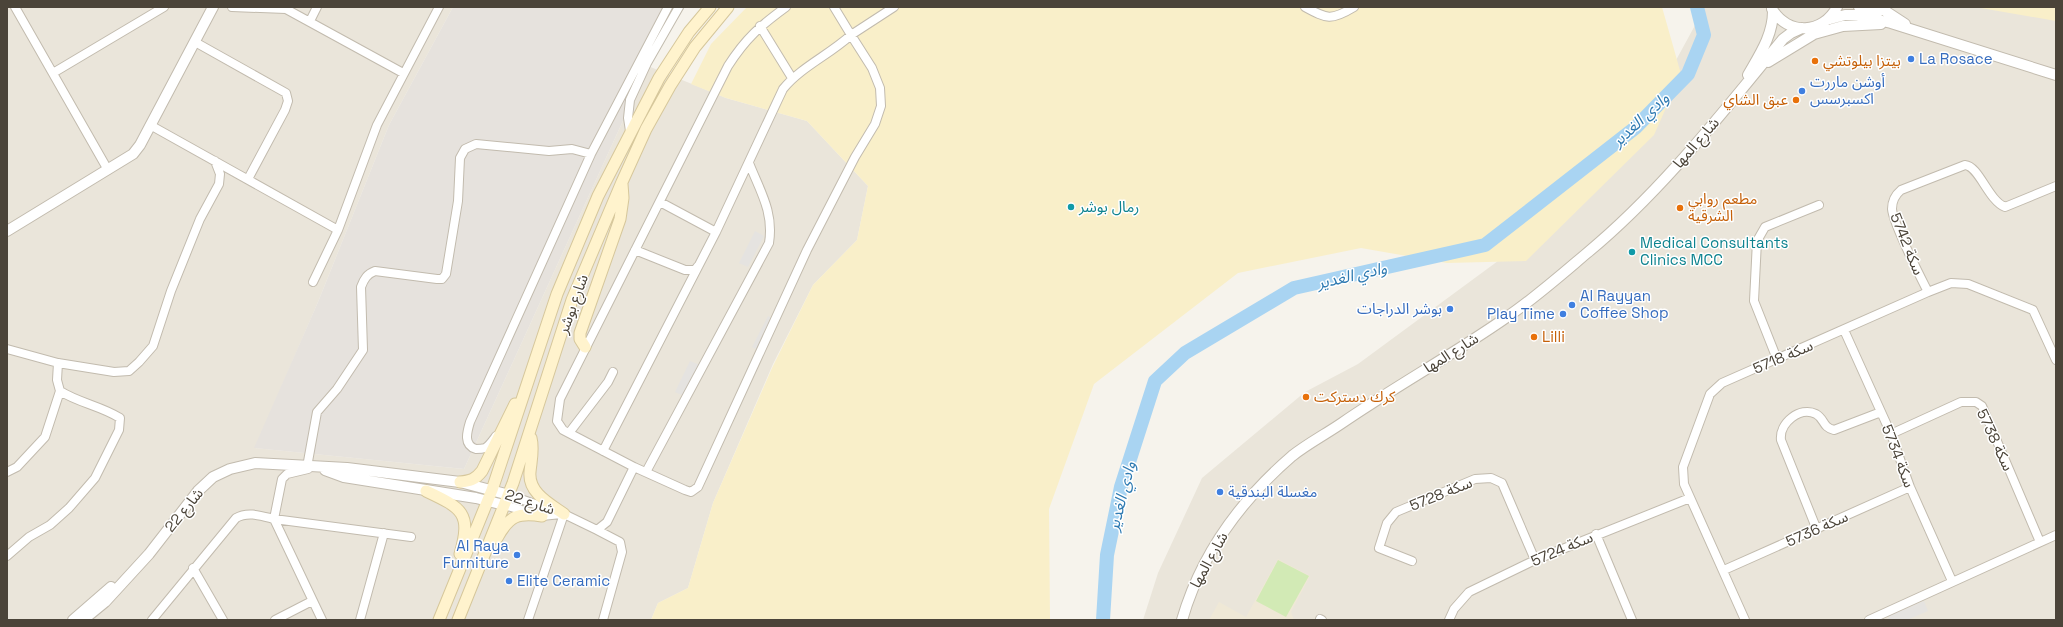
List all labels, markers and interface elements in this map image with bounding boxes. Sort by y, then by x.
place label: La Rosace [1919,49,1993,68]
place label: بيتزا بيلوتشي [1823,51,1901,72]
marker: La Rosace [1906,54,1916,64]
marker: بيتزا بيلوتشي [1810,56,1820,66]
place label: أوشن ماررت اكسبرسس [1810,72,1885,108]
marker: أوشن ماررت اكسبرسس [1797,86,1807,96]
water label: وادي الغدير [1606,88,1675,155]
place label: عبق الشاي [1723,90,1788,111]
marker: عبق الشاي [1791,95,1801,105]
street label: شارع المها [1668,113,1725,174]
place label: مطعم روابي الشرقية [1688,189,1757,225]
place label: رمال بوشر [1078,197,1139,216]
marker: رمال بوشر [1066,202,1076,212]
marker: مطعم روابي الشرقية [1675,203,1685,213]
street label: سكة 5742 [1886,210,1929,278]
place label: Medical Consultants Clinics MCC [1640,233,1789,269]
marker: Medical Consultants Clinics MCC [1627,247,1637,257]
water label: وادي الغدير [1313,257,1390,297]
street label: شارع بوشر [553,271,595,338]
place label: Al Rayyan Coffee Shop [1580,286,1669,322]
place label: بوشر الدراجات [1357,299,1442,318]
marker: Al Rayyan Coffee Shop [1567,300,1577,310]
marker: بوشر الدراجات [1445,304,1455,314]
place label: Play Time [1487,304,1555,323]
marker: Play Time [1558,309,1568,319]
place label: Lilli [1542,327,1565,346]
street label: شارع المها [1420,328,1484,379]
marker: Lilli [1529,332,1539,342]
street label: سكة 5718 [1750,335,1816,378]
place label: كرك دستركت [1314,387,1396,406]
marker: كرك دستركت [1301,392,1311,402]
street label: سكة 5738 [1973,406,2018,474]
street label: سكة 5734 [1878,421,1919,490]
water label: وادي الغدير [1102,459,1143,536]
street label: سكة 5728 [1407,472,1475,515]
place label: مغسلة البندقية [1228,482,1317,501]
street label: شارع 22 [160,484,210,537]
street label: شارع 22 [502,485,558,521]
marker: مغسلة البندقية [1215,487,1225,497]
street label: سكة 5736 [1783,506,1851,551]
street label: سكة 5724 [1528,527,1596,570]
street label: شارع المها [1185,528,1234,593]
place label: Al Raya Furniture [443,536,509,572]
marker: Al Raya Furniture [512,550,522,560]
place label: Elite Ceramic [517,571,610,590]
marker: Elite Ceramic [504,576,514,586]

